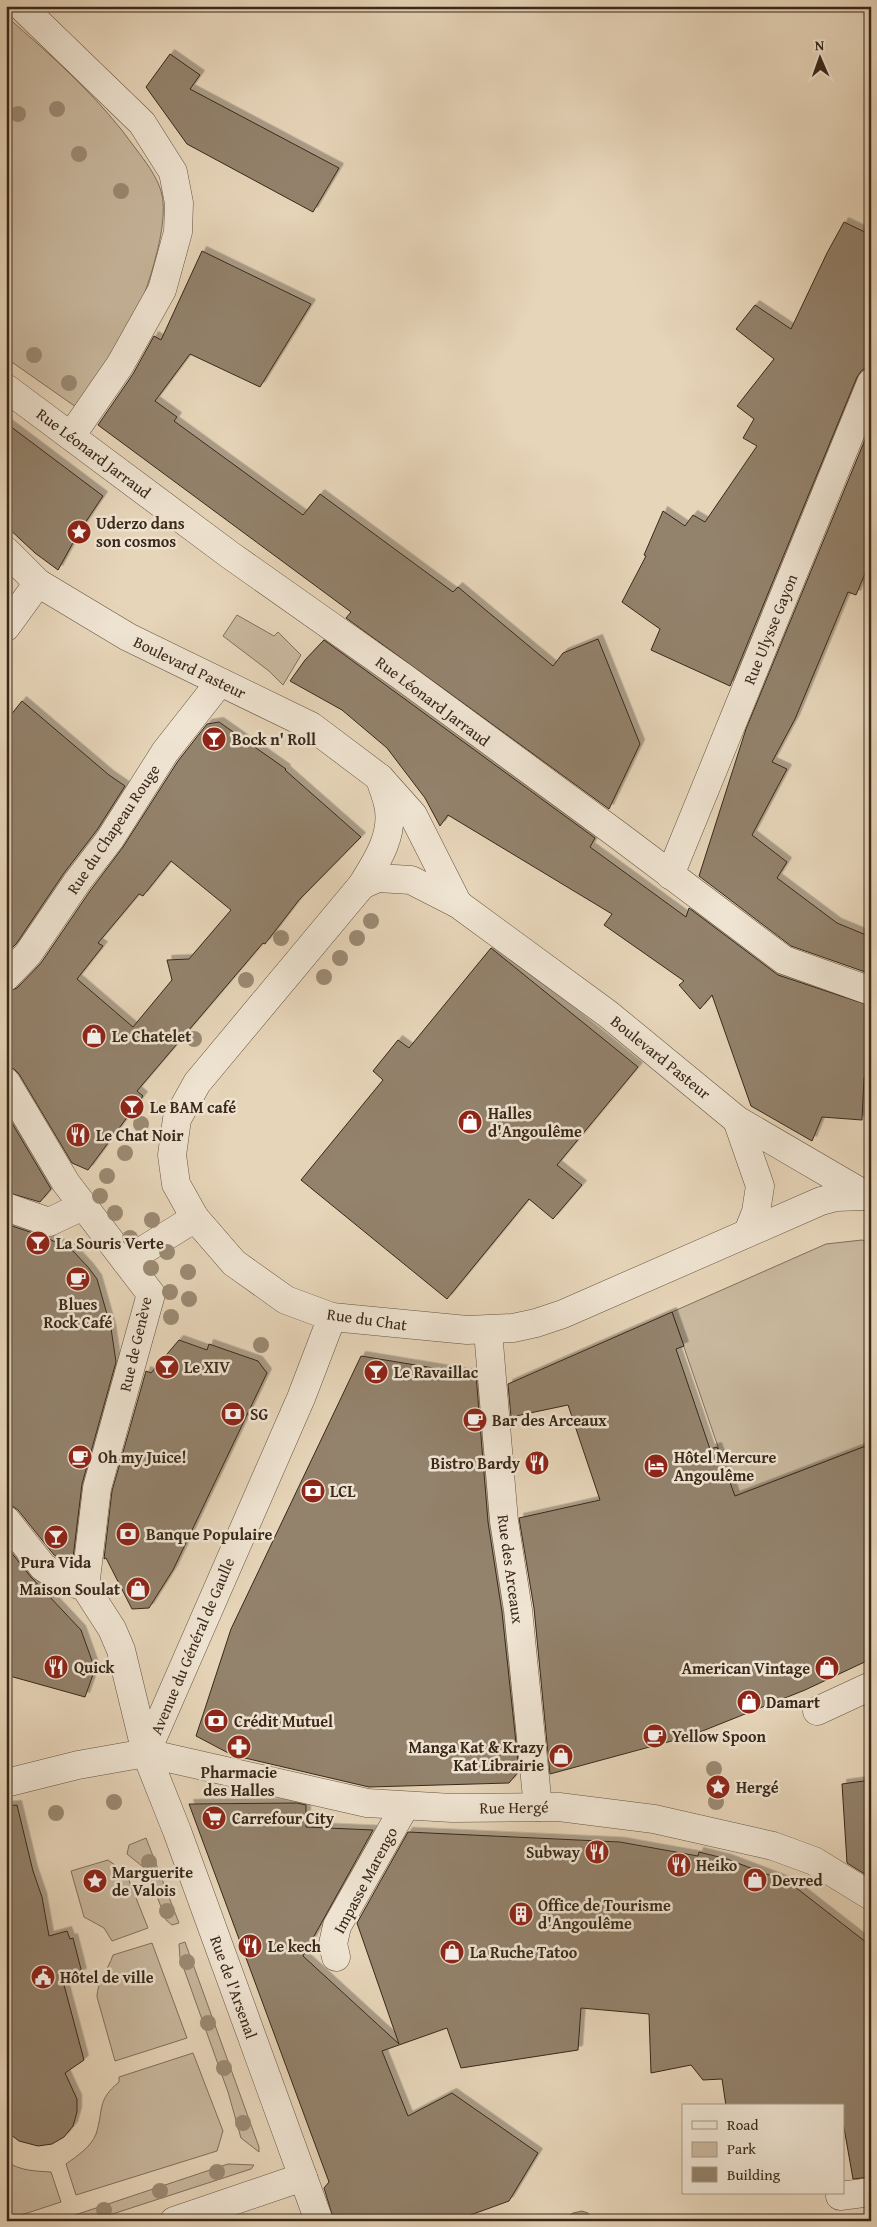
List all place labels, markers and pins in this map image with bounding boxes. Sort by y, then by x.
place label: Uderzo dans son cosmos [96,511,185,553]
place icon: Uderzo dans son cosmos [66,519,92,545]
bar icon: Bock n' Roll [201,726,227,752]
place label: Bock n' Roll [232,727,316,751]
shop icon: Le Chatelet [81,1023,107,1049]
place label: Le Chatelet [112,1024,191,1048]
bar icon: Le BAM café [119,1094,145,1120]
place label: Le BAM café [150,1095,236,1119]
place label: Halles d'Angoulême [488,1101,582,1143]
shop icon: Halles d'Angoulême [457,1109,483,1135]
restaurant icon: Le Chat Noir [65,1122,91,1148]
place label: Le Chat Noir [96,1123,184,1147]
bar icon: La Souris Verte [25,1230,51,1256]
place label: La Souris Verte [56,1231,164,1255]
cafe icon: Blues Rock Café [65,1266,91,1292]
place label: Blues Rock Café [44,1292,113,1334]
bar icon: Le XIV [154,1354,180,1380]
place label: Le XIV [184,1355,230,1379]
bar icon: Le Ravaillac [363,1359,389,1385]
place label: Le Ravaillac [394,1360,479,1384]
bank icon: SG [220,1401,246,1427]
place label: SG [250,1402,268,1426]
cafe icon: Bar des Arceaux [462,1407,488,1433]
place label: Bar des Arceaux [492,1408,607,1432]
cafe icon: Oh my Juice! [67,1444,93,1470]
place label: Oh my Juice! [98,1445,187,1469]
place label: Hôtel Mercure Angoulême [674,1445,776,1487]
restaurant icon: Bistro Bardy [524,1450,550,1476]
place label: Bistro Bardy [430,1451,521,1475]
hotel icon: Hôtel Mercure Angoulême [643,1453,669,1479]
bank icon: LCL [300,1478,326,1504]
place label: LCL [330,1479,356,1503]
bank icon: Banque Populaire [115,1521,141,1547]
place label: Banque Populaire [146,1522,272,1546]
bar icon: Pura Vida [43,1524,69,1550]
place label: Pura Vida [21,1550,92,1574]
shop icon: Maison Soulat [125,1576,151,1602]
place label: Maison Soulat [19,1577,120,1601]
restaurant icon: Quick [43,1654,69,1680]
place label: Quick [74,1655,115,1679]
shop icon: American Vintage [814,1655,840,1681]
place label: American Vintage [682,1656,810,1680]
shop icon: Damart [736,1689,762,1715]
place label: Damart [766,1690,820,1714]
bank icon: Crédit Mutuel [203,1708,229,1734]
place label: Crédit Mutuel [234,1709,333,1733]
cafe icon: Yellow Spoon [642,1723,668,1749]
place label: Yellow Spoon [672,1724,767,1748]
pharmacy icon: Pharmacie des Halles [226,1734,252,1760]
place label: Manga Kat & Krazy Kat Librairie [408,1735,545,1777]
shop icon: Manga Kat & Krazy Kat Librairie [548,1743,574,1769]
place label: Pharmacie des Halles [201,1760,277,1802]
place icon: Hergé [705,1774,731,1800]
place label: Hergé [736,1775,779,1799]
supermarket icon: Carrefour City [201,1805,227,1831]
place label: Carrefour City [232,1806,335,1830]
restaurant icon: Subway [584,1839,610,1865]
place label: Subway [526,1840,581,1864]
restaurant icon: Heiko [666,1852,692,1878]
place label: Heiko [696,1853,738,1877]
place label: Marguerite de Valois [112,1860,193,1902]
shop icon: Devred [742,1867,768,1893]
place icon: Marguerite de Valois [82,1868,108,1894]
place label: Devred [772,1868,823,1892]
place label: Office de Tourisme d'Angoulême [538,1893,671,1935]
building icon: Office de Tourisme d'Angoulême [508,1901,534,1927]
restaurant icon: Le kech [237,1933,263,1959]
place label: Le kech [268,1934,321,1958]
shop icon: La Ruche Tatoo [439,1939,465,1965]
place label: La Ruche Tatoo [470,1940,578,1964]
public building icon: Hôtel de ville [30,1964,56,1990]
place label: Hôtel de ville [60,1965,154,1989]

